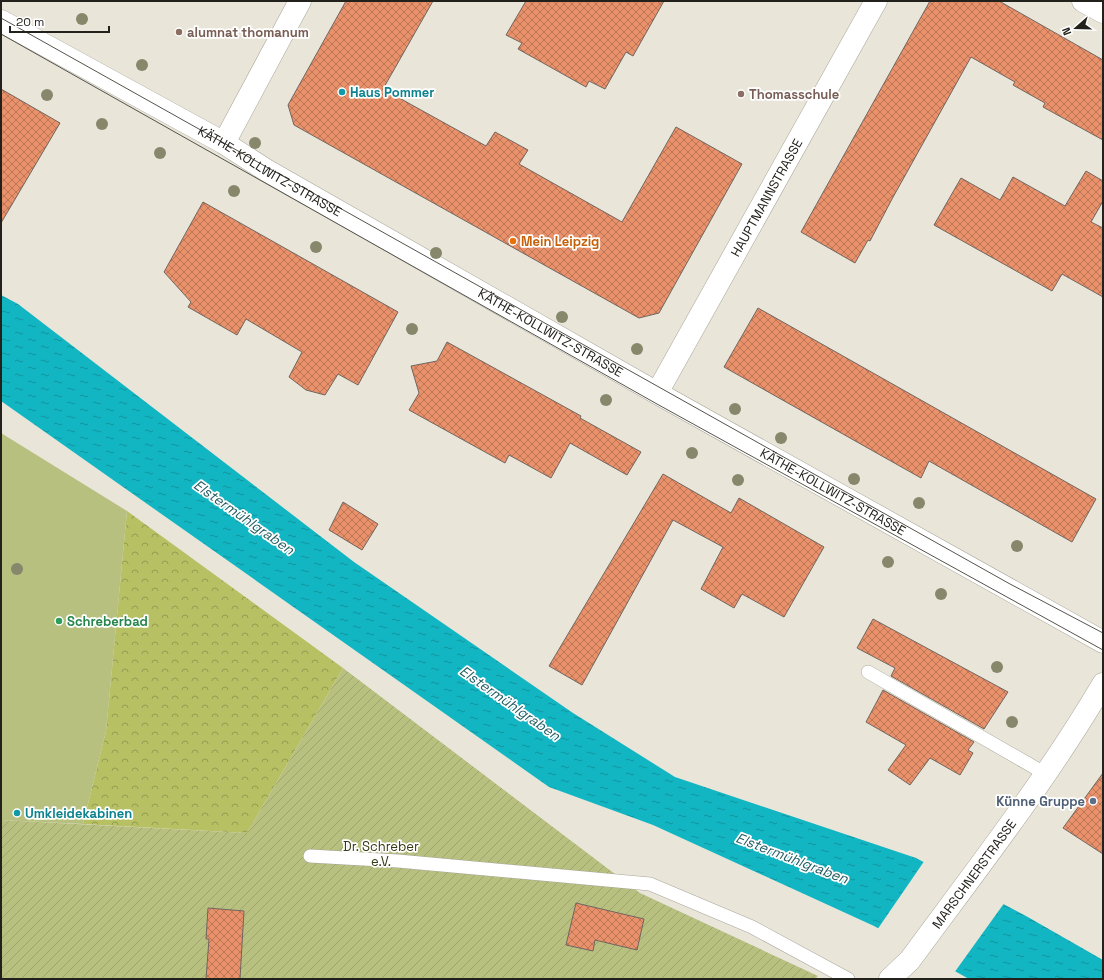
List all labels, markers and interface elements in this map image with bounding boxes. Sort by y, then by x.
scale bar [10,8,109,34]
north arrow [1056,8,1096,48]
text: 20 m [16,14,44,30]
place label: alumnat thomanum [187,24,309,41]
text: N [1059,26,1074,37]
marker: alumnat thomanum [174,27,184,37]
place label: Haus Pommer [350,84,435,101]
place label: Thomasschule [749,86,839,103]
marker: Haus Pommer [337,87,347,97]
marker: Thomasschule [736,89,746,99]
street label: KÄTHE-KOLLWITZ-STRASSE [195,122,345,220]
street label: HAUPTMANNSTRASSE [727,136,806,259]
place label: Mein Leipzig [521,233,599,250]
marker: Mein Leipzig [508,236,518,246]
street label: KÄTHE-KOLLWITZ-STRASSE [475,284,626,381]
street label: KÄTHE-KOLLWITZ-STRASSE [757,444,909,539]
water label: Elstermühlgraben [190,476,298,559]
place label: Schreberbad [67,613,148,630]
marker: Schreberbad [54,616,64,626]
water label: Elstermühlgraben [456,662,564,745]
place label: Künne Gruppe [996,793,1085,810]
marker: Künne Gruppe [1088,796,1098,806]
place label: Umkleidekabinen [25,805,132,822]
marker: Umkleidekabinen [12,808,22,818]
street label: MARSCHNERSTRASSE [928,816,1020,932]
water label: Elstermühlgraben [733,828,851,888]
park label: Dr. Schreber e.V. [343,838,419,870]

